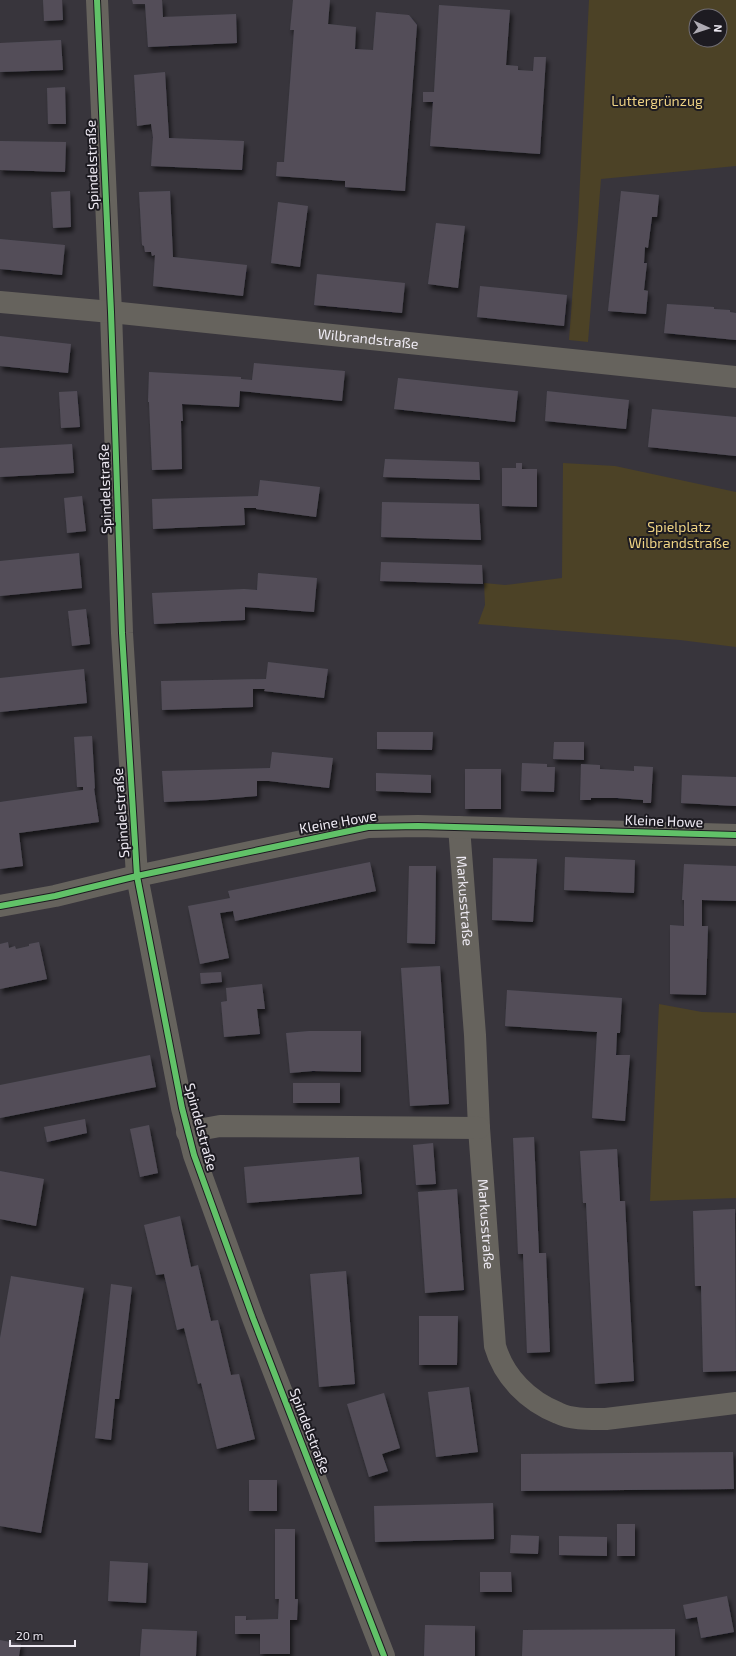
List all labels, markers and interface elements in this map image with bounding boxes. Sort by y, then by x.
north arrow [688,8,728,48]
text: N [712,24,725,33]
park label: Luttergrünzug [611,92,703,109]
street label: Spindelstraße [81,120,102,210]
street label: Wilbrandstraße [317,325,419,352]
street label: Spindelstraße [94,444,115,534]
park label: Spielplatz Wilbrandstraße [628,518,730,551]
street label: Spindelstraße [109,768,132,859]
street label: Kleine Howe [298,806,378,837]
street label: Kleine Howe [625,811,704,830]
street label: Markusstraße [453,855,477,947]
street label: Spindelstraße [182,1081,221,1173]
street label: Markusstraße [475,1178,498,1270]
street label: Spindelstraße [286,1386,335,1476]
scale bar [10,1622,75,1648]
text: 20 m [16,1628,43,1642]

